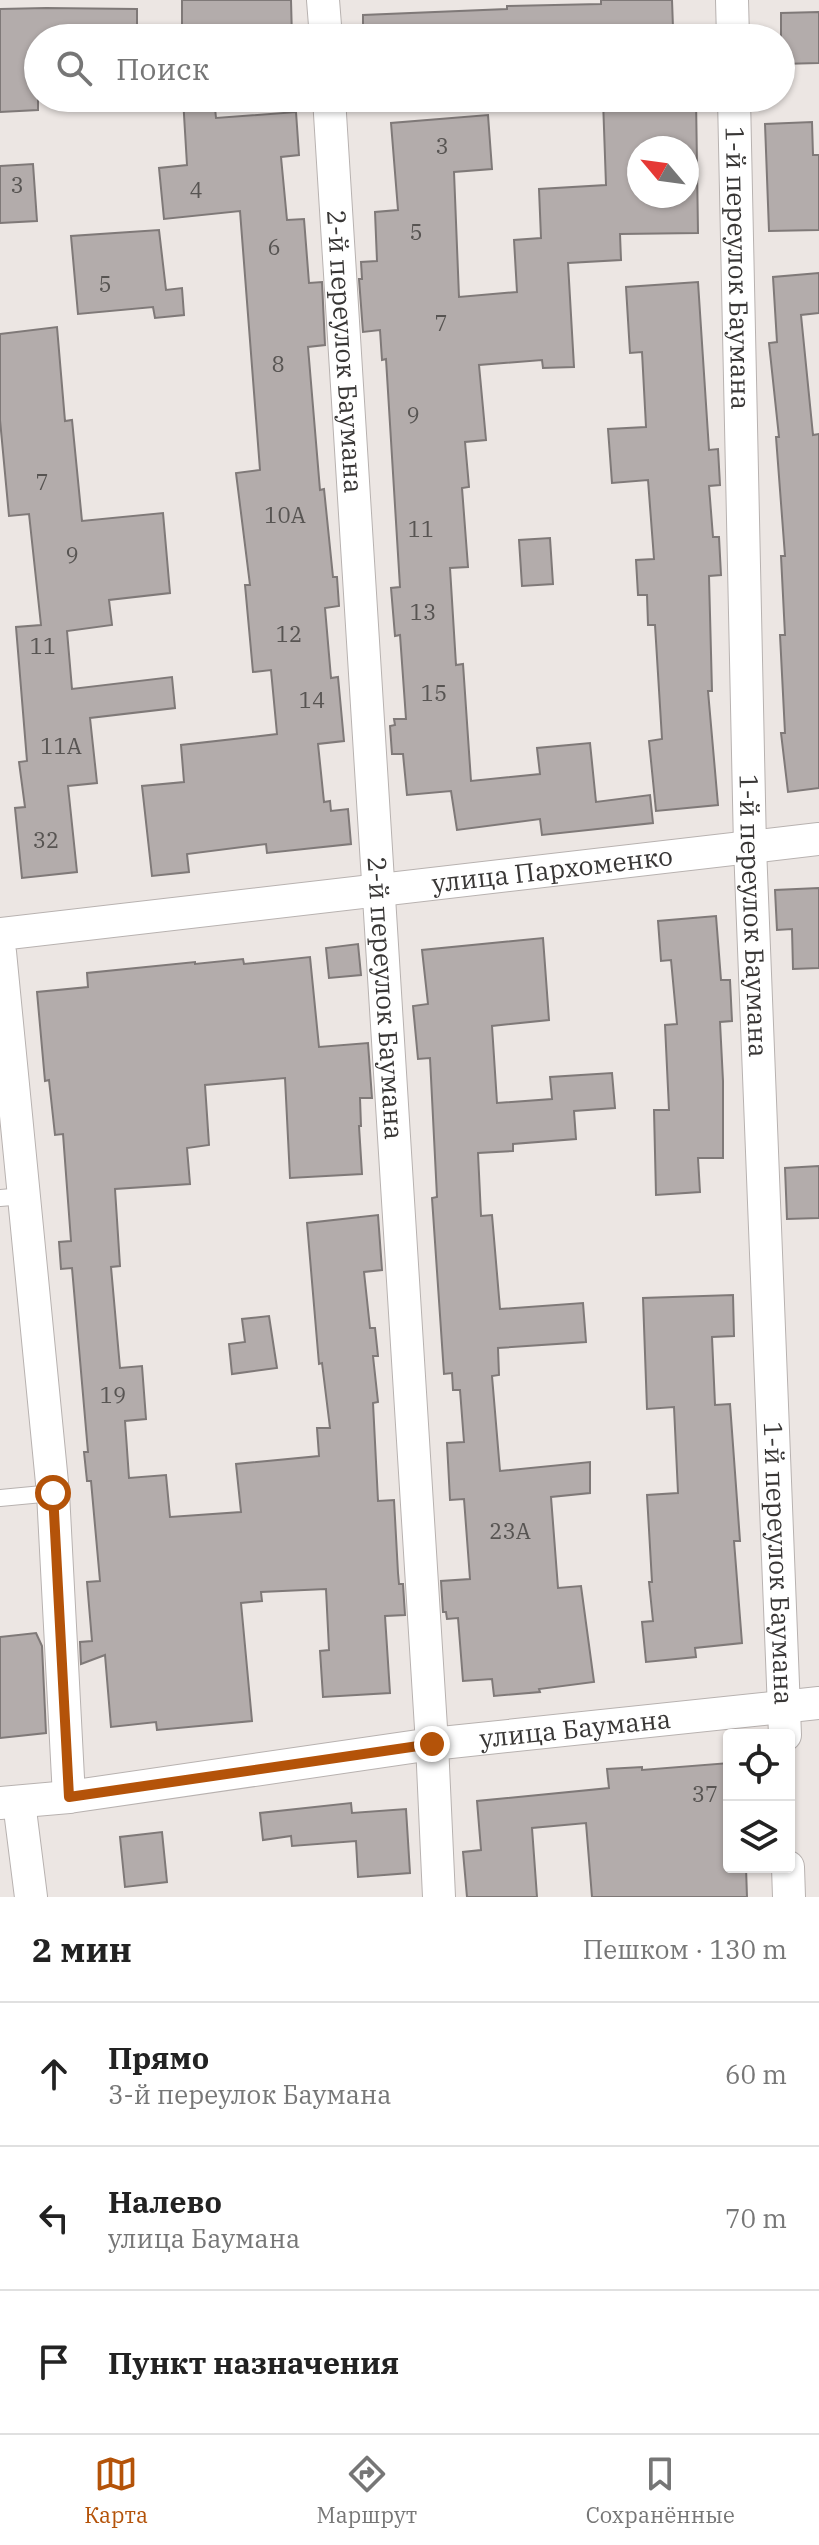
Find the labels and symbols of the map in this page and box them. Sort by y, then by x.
street label: 1-й переулок Баумана [719,126,759,410]
house number: 3 [435,131,449,160]
north arrow [627,136,699,208]
house number: 3 [10,170,24,199]
house number: 4 [189,175,203,204]
street label: 2-й переулок Баумана [320,209,372,494]
house number: 5 [409,217,423,246]
house number: 6 [267,232,281,261]
house number: 5 [98,269,112,298]
house number: 7 [434,308,448,337]
house number: 8 [271,349,285,378]
house number: 9 [406,400,420,429]
house number: 7 [35,467,49,496]
house number: 10А [264,500,306,529]
house number: 11 [408,514,434,543]
house number: 9 [65,540,79,569]
house number: 13 [410,597,436,626]
house number: 12 [276,619,302,648]
house number: 11 [30,631,56,660]
house number: 15 [421,678,447,707]
house number: 14 [299,685,325,714]
house number: 11А [40,731,82,760]
street label: 1-й переулок Баумана [732,774,776,1058]
house number: 32 [33,825,59,854]
street label: улица Пархоменко [430,838,674,900]
street label: 2-й переулок Баумана [361,856,412,1141]
house number: 19 [100,1380,126,1409]
street label: 1-й переулок Баумана [757,1421,802,1706]
route start [35,1475,71,1511]
house number: 23А [489,1516,531,1545]
street label: улица Баумана [478,1701,672,1755]
route end [414,1726,450,1762]
house number: 37 [692,1779,718,1808]

